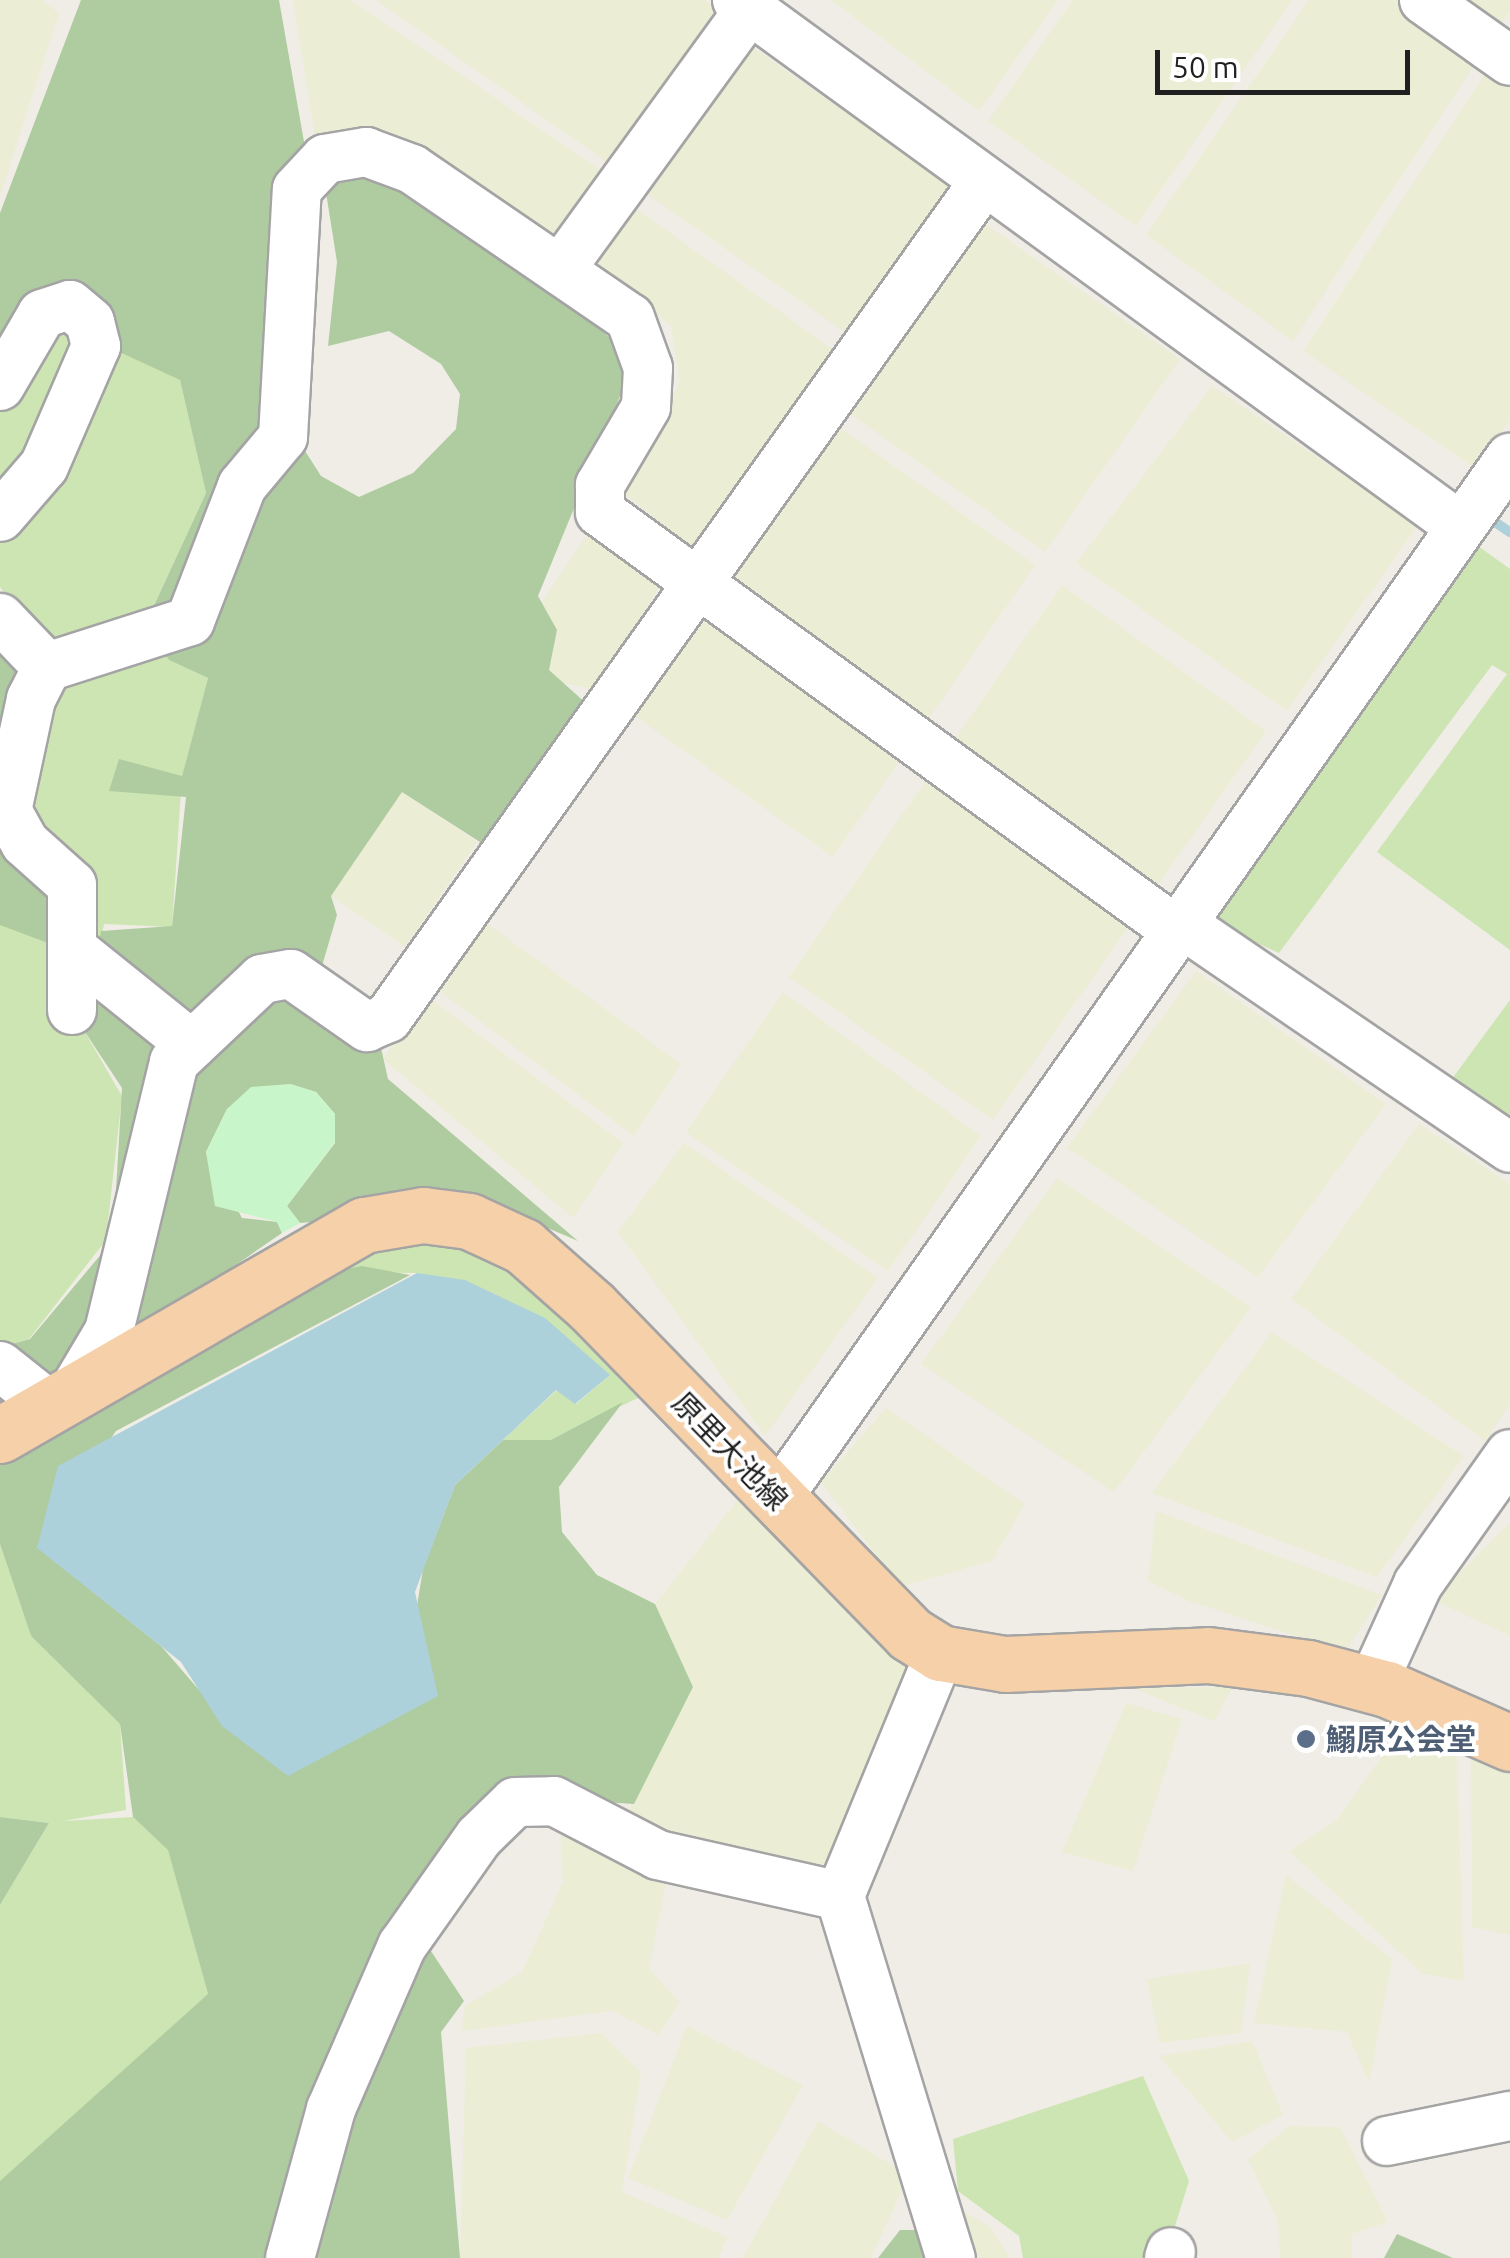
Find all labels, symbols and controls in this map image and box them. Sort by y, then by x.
scale bar [1160,30,1415,92]
text: 50 m [1172,50,1239,84]
street label: 原里大池線 [665,1385,795,1517]
place label: 鰯原公会堂 [1326,1721,1476,1757]
marker: 鰯原公会堂 [1295,1728,1317,1750]

